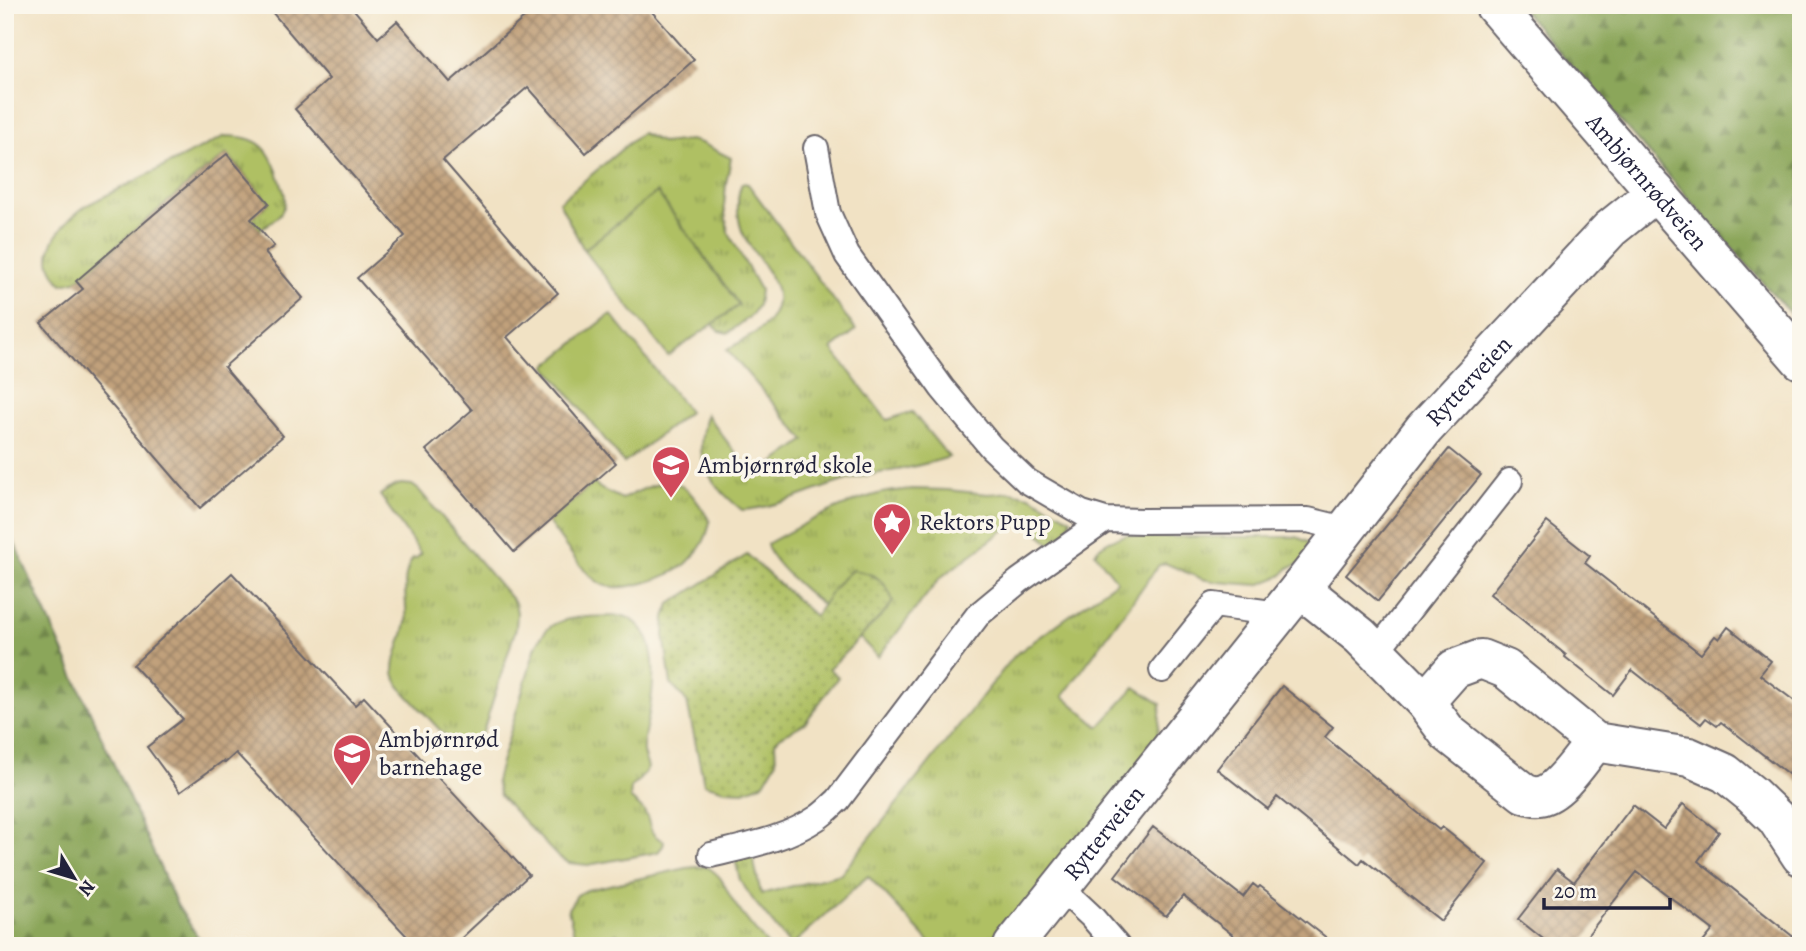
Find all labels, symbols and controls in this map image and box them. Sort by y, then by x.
street label: Ambjørnrødveien [1578,106,1715,257]
street label: Rytterveien [1418,329,1519,433]
school or university icon: Ambjørnrød skole [650,444,692,499]
place label: Ambjørnrød skole [697,449,872,481]
place icon: Rektors Pupp [871,501,913,556]
place label: Rektors Pupp [919,506,1051,538]
place label: Ambjørnrød barnehage [378,723,499,783]
school or university icon: Ambjørnrød barnehage [331,732,373,787]
street label: Rytterveien [1056,779,1151,887]
north arrow [38,842,108,912]
scale bar [1544,867,1670,911]
text: N [72,874,101,901]
text: 20 m [1554,877,1597,905]

